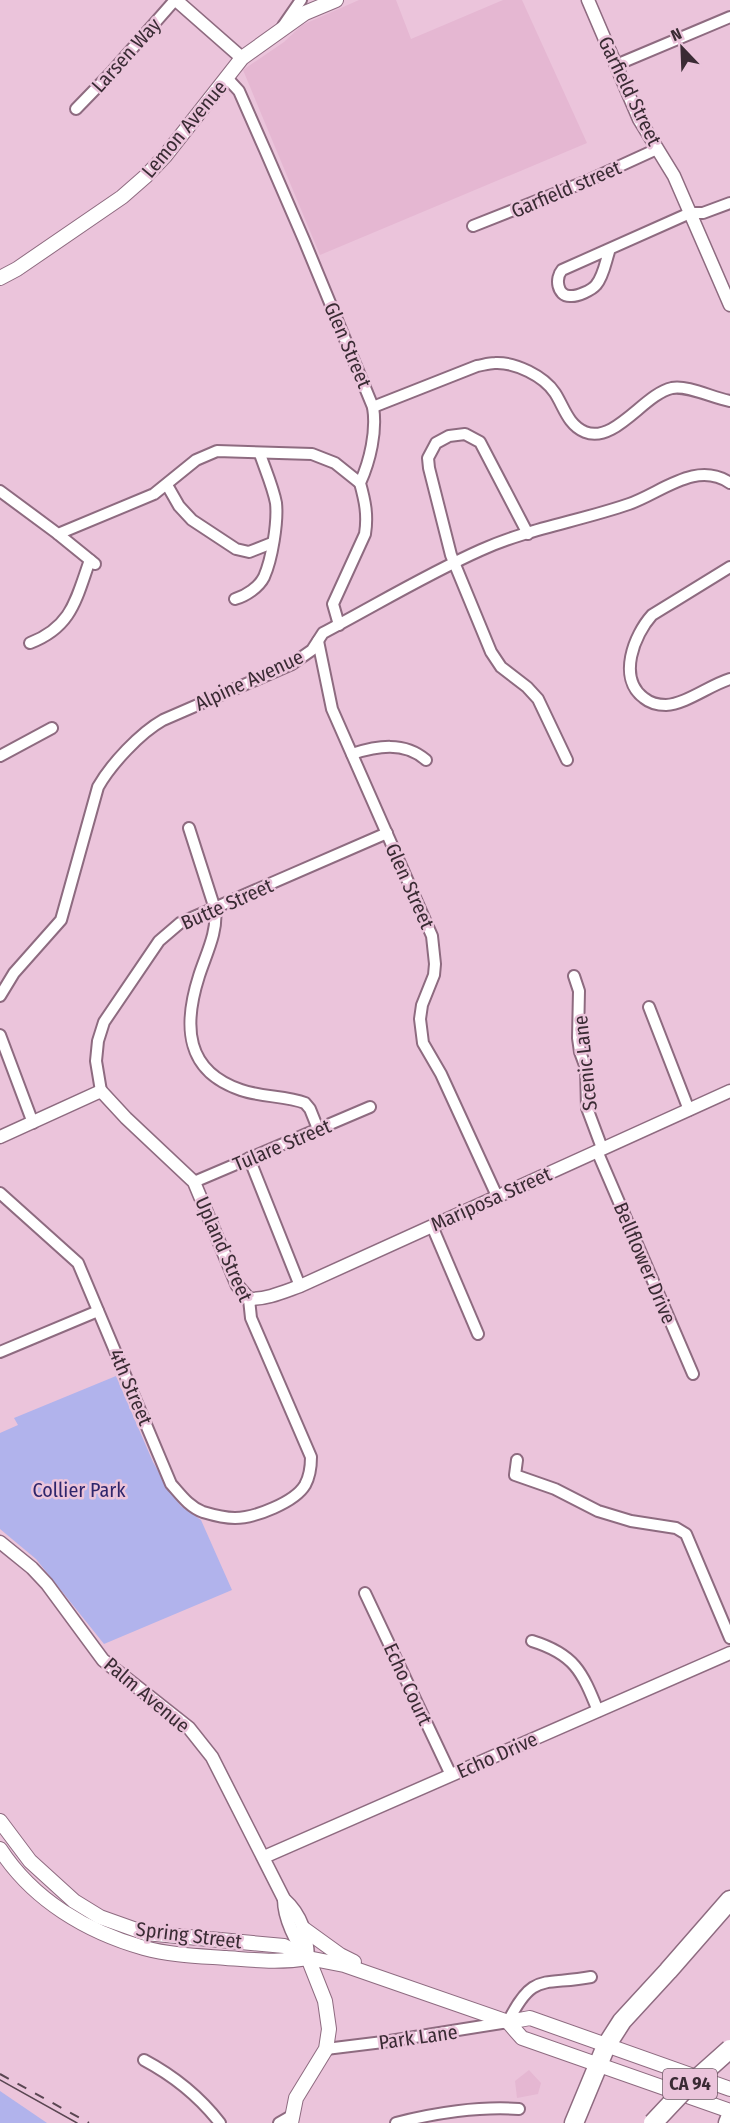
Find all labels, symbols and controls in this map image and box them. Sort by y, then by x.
street label: Larsen Way [86,13,166,97]
north arrow [652,18,712,78]
text: N [668,24,684,45]
street label: Garfield Street [593,33,667,150]
street label: Lemon Avenue [136,75,232,183]
street label: Garfield street [507,155,625,223]
street label: Glen Street [319,298,377,392]
street label: Alpine Avenue [191,644,307,716]
street label: Glen Street [381,840,440,933]
street label: Butte Street [177,873,277,935]
street label: Scenic Lane [568,1014,602,1112]
street label: Tulare Street [229,1113,335,1176]
street label: Mariposa Street [427,1162,555,1236]
street label: Upland Street [190,1193,258,1306]
street label: Bellflower Drive [609,1199,681,1327]
street label: 4th Street [104,1345,158,1429]
park label: Collier Park [33,1478,126,1502]
street label: Echo Court [379,1639,438,1729]
street label: Palm Avenue [99,1652,195,1738]
street label: Echo Drive [453,1727,541,1783]
street label: Spring Street [135,1917,244,1953]
street label: Park Lane [377,2020,459,2054]
road number: CA 94 [663,2069,717,2099]

